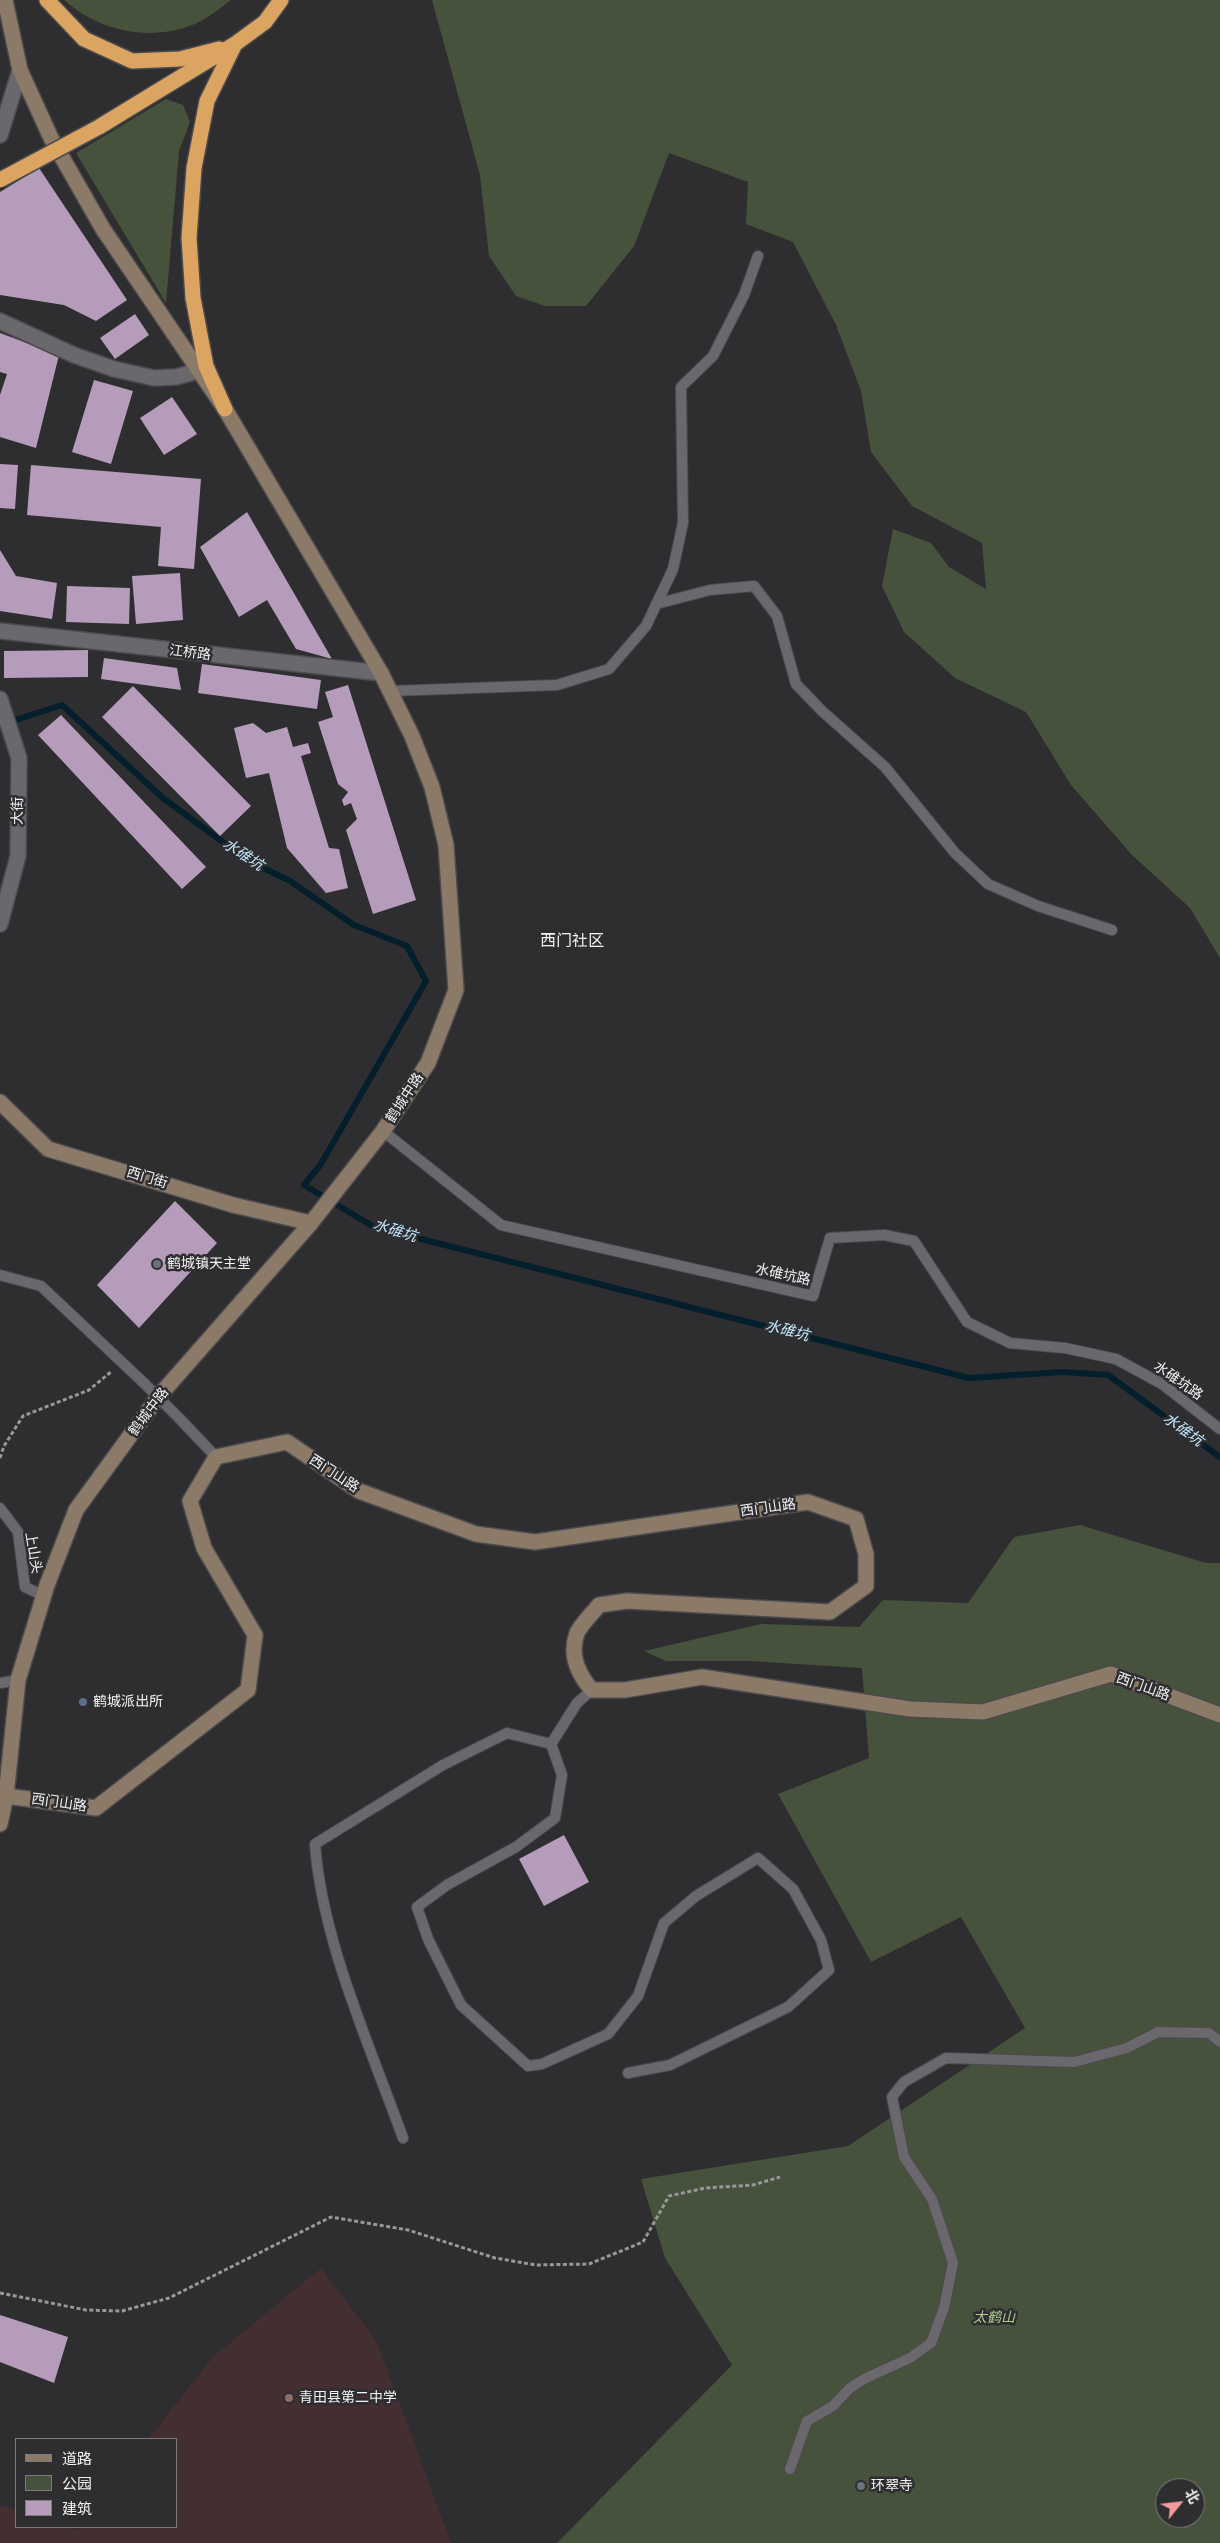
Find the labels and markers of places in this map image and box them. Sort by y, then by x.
place label: 鹤城镇天主堂 [167,1256,251,1272]
marker: 鹤城镇天主堂 [151,1258,163,1270]
place label: 鹤城派出所 [93,1694,163,1710]
marker: 鹤城派出所 [77,1696,89,1708]
place label: 青田县第二中学 [299,2390,397,2406]
marker: 青田县第二中学 [283,2392,295,2404]
place label: 环翠寺 [871,2478,913,2494]
marker: 环翠寺 [855,2480,867,2492]

